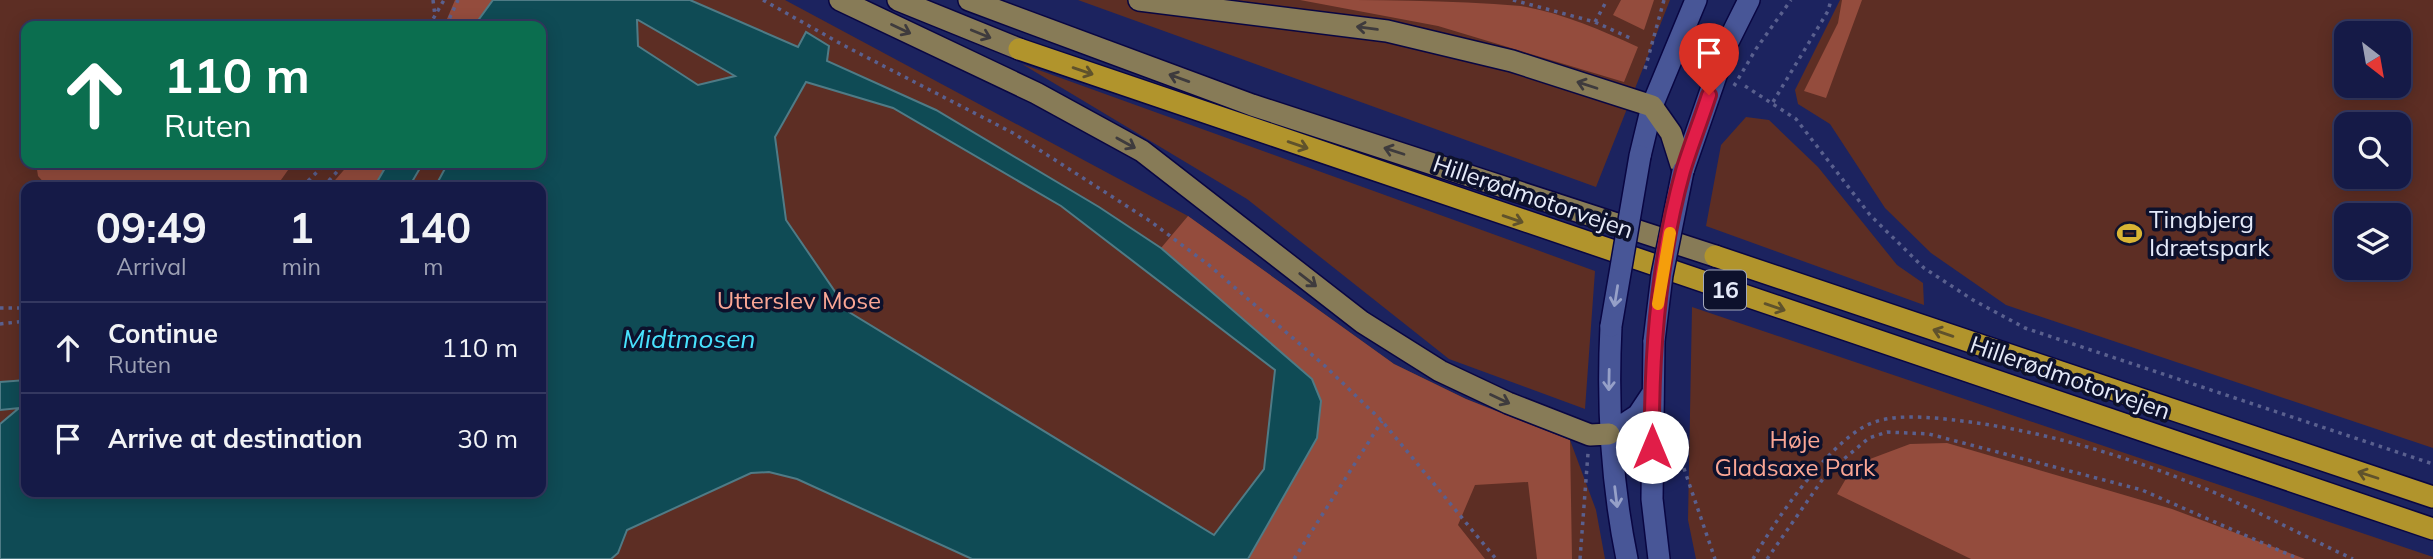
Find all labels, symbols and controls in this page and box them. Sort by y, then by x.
one-way arrow [1356,21,1379,34]
north arrow [2334,21,2412,98]
map controls [2334,21,2411,280]
one-way arrow [890,23,912,36]
pin [1679,23,1739,95]
one-way arrow [970,28,991,41]
icon: arrive [1690,34,1728,72]
text: 110 m [164,44,310,105]
icon: ahead [49,49,140,140]
one-way arrow [1072,65,1094,78]
one-way arrow [1168,70,1190,83]
one-way arrow [1577,78,1599,90]
text: Ruten [164,105,252,145]
button: search [2334,112,2411,189]
one-way arrow [1116,136,1136,150]
one-way arrow [1287,140,1309,152]
one-way arrow [1383,144,1405,157]
street label: Hillerødmotorvejen [1429,148,1637,244]
text: 09:49 [96,201,207,254]
text: 1 [289,201,314,254]
text: 140 [396,201,471,254]
button: layers [2334,203,2411,280]
place label: Tingbjerg Idrætspark [2149,204,2270,262]
one-way arrow [1502,214,1524,226]
sports icon: Tingbjerg Idrætspark [2115,220,2143,248]
text: Arrival [116,252,187,281]
text: min [282,252,321,281]
text: m [423,252,444,281]
road number: 16 [1704,270,1746,310]
one-way arrow [1298,272,1316,287]
one-way arrow [1609,284,1622,307]
park label: Utterslev Mose [717,285,881,315]
one-way arrow [1764,302,1786,314]
text: Continue [108,317,218,350]
water label: Midtmosen [622,322,756,355]
one-way arrow [1933,326,1955,338]
icon: ahead [49,329,87,367]
street label: Hillerødmotorvejen [1966,329,2174,425]
text: 110 m [442,331,518,364]
text: Ruten [108,350,171,379]
one-way arrow [1602,368,1615,391]
one-way arrow [1489,393,1510,406]
position arrow [1615,410,1689,484]
icon: arrive [49,420,87,458]
text: Arrive at destination [108,422,363,455]
text: 30 m [457,422,518,455]
park label: Høje Gladsaxe Park [1715,424,1876,482]
one-way arrow [2358,468,2380,480]
one-way arrow [1610,485,1623,507]

